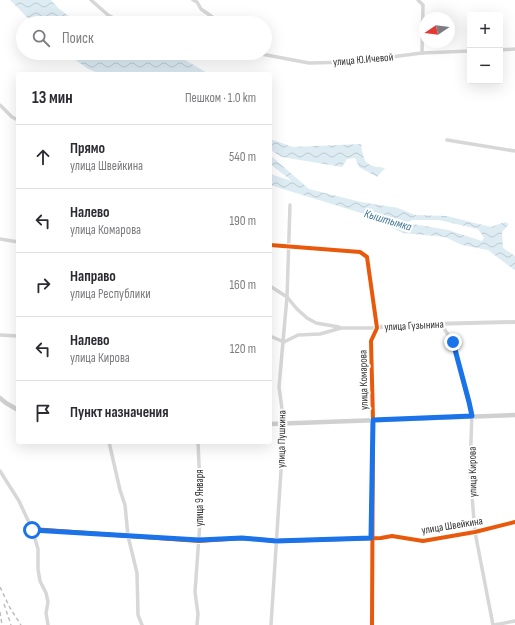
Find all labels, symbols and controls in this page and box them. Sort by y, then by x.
north arrow [419,12,455,48]
map controls [467,12,503,84]
button: + [467,12,503,48]
search box [16,16,272,60]
icon: search [30,27,52,49]
text: Поиск [62,29,94,48]
button: − [467,48,503,84]
street label: улица Ю.Ичевой [332,50,394,69]
text: 13 мин [32,88,73,108]
text: Пешком · 1.0 km [185,90,256,106]
text: Прямо [70,139,105,158]
icon: ahead [32,146,54,168]
text: 540 m [229,149,256,165]
text: улица Швейкина [70,158,143,174]
text: Налево [70,203,110,222]
water label: Кыштымка [362,206,413,235]
icon: left [32,210,54,232]
text: 190 m [229,213,256,229]
text: улица Комарова [70,222,141,238]
text: Направо [70,267,116,286]
icon: right [32,274,54,296]
text: 160 m [230,277,256,293]
text: улица Республики [70,286,151,302]
street label: улица Гузынина [384,317,444,334]
text: Налево [70,331,110,350]
route end [444,333,462,351]
icon: left [32,338,54,360]
text: 120 m [230,341,256,357]
text: улица Кирова [70,350,130,366]
street label: улица Комарова [356,350,371,410]
icon: arrive [32,402,54,424]
text: Пункт назначения [70,403,168,422]
street label: улица Пушкина [274,410,289,468]
street label: улица Кирова [466,447,479,497]
street label: улица 9 Января [193,469,206,527]
street label: улица Швейкина [421,514,484,537]
route start [23,521,41,539]

